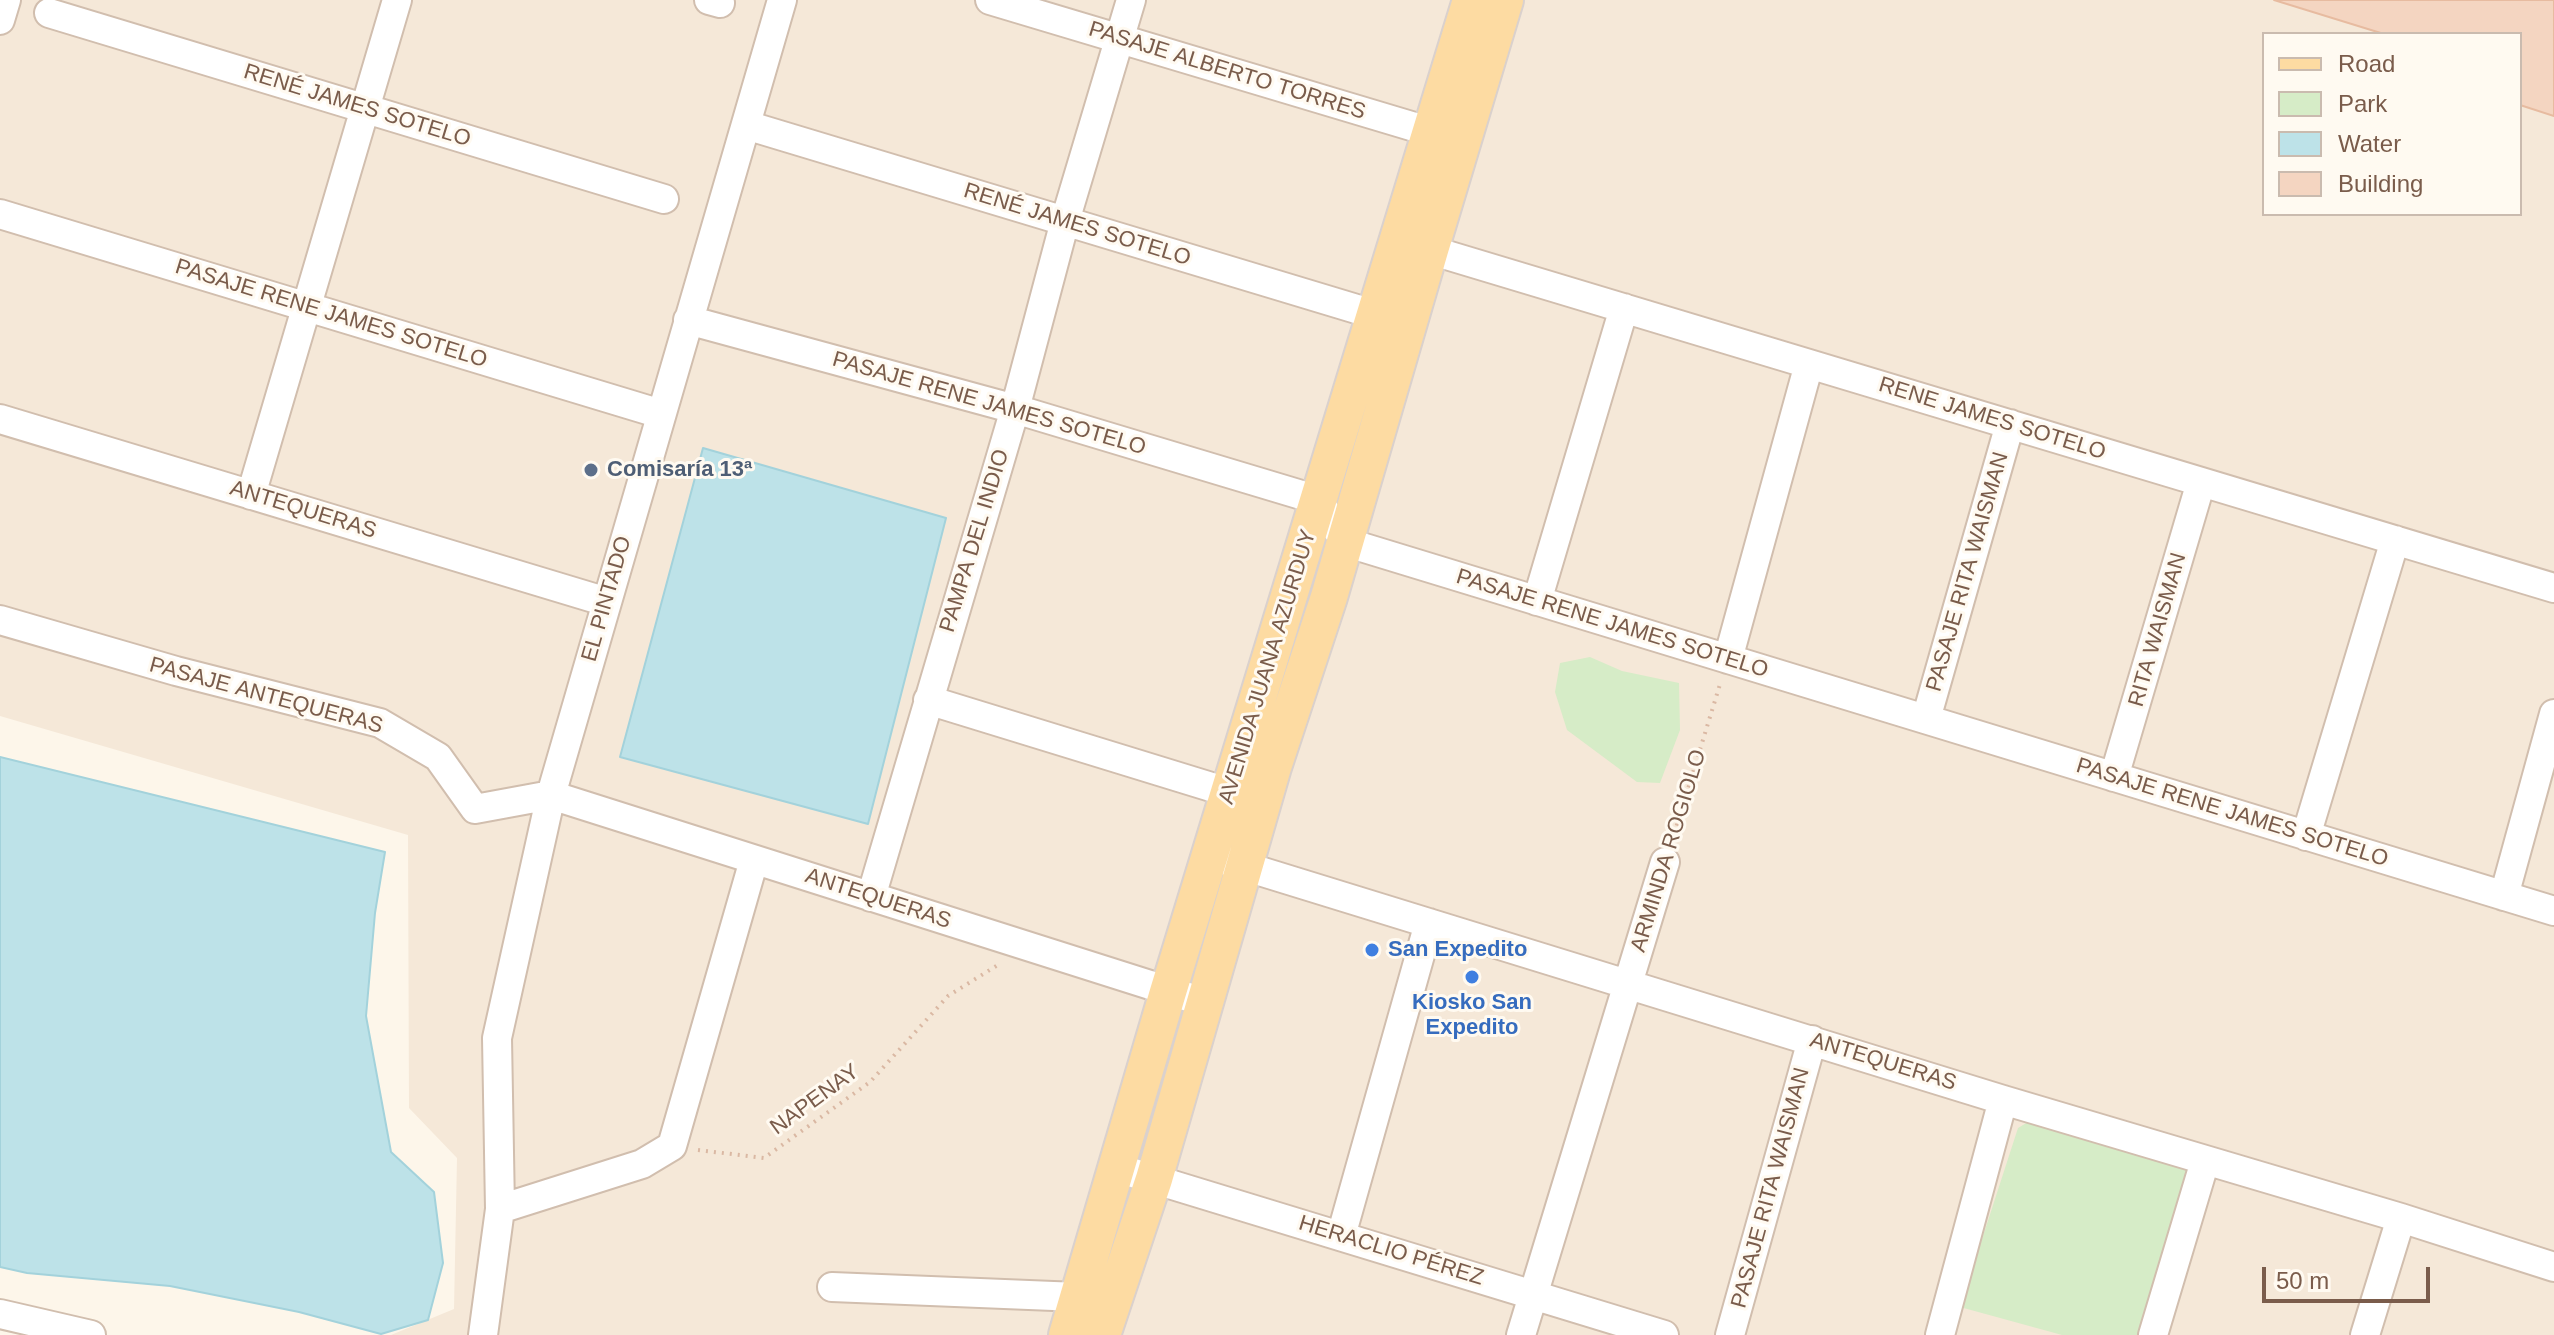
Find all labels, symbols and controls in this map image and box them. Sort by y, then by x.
street label: PASAJE ALBERTO TORRES [1085,16,1369,126]
legend [2262,32,2522,216]
text: Road [2338,50,2395,77]
street label: RENÉ JAMES SOTELO [240,59,474,153]
text: Park [2338,90,2387,117]
text: Water [2338,130,2401,157]
text: Building [2338,170,2423,197]
street label: RENÉ JAMES SOTELO [960,178,1194,272]
street label: PASAJE RENE JAMES SOTELO [172,254,490,374]
street label: PASAJE RENE JAMES SOTELO [829,347,1149,461]
street label: RENE JAMES SOTELO [1875,372,2109,466]
street label: PAMPA DEL INDIO [935,446,1015,636]
street label: PASAJE RITA WAISMAN [1921,449,2015,695]
place label: Comisaría 13ª [607,457,752,483]
marker: Comisaría 13ª [582,461,600,479]
street label: ANTEQUERAS [227,475,379,545]
street label: AVENIDA JUANA AZURDUY [1214,527,1322,807]
street label: EL PINTADO [577,533,637,665]
street label: RITA WAISMAN [2123,550,2193,710]
street label: PASAJE RENE JAMES SOTELO [1453,564,1771,684]
street label: PASAJE ANTEQUERAS [146,652,386,740]
street label: ARMINDA ROGIOLO [1626,747,1712,955]
street label: PASAJE RENE JAMES SOTELO [2073,753,2391,873]
street label: ANTEQUERAS [802,863,954,935]
place label: San Expedito [1388,937,1527,963]
marker: San Expedito [1363,941,1381,959]
marker: Kiosko San Expedito [1463,968,1481,986]
place label: Kiosko San Expedito [1412,990,1532,1042]
street label: ANTEQUERAS [1807,1027,1959,1097]
street label: NAPENAY [765,1059,865,1141]
street label: PASAJE RITA WAISMAN [1726,1065,1816,1311]
street label: HERACLIO PÉREZ [1295,1210,1487,1292]
scale bar [2266,1251,2434,1301]
text: 50 m [2276,1267,2329,1294]

